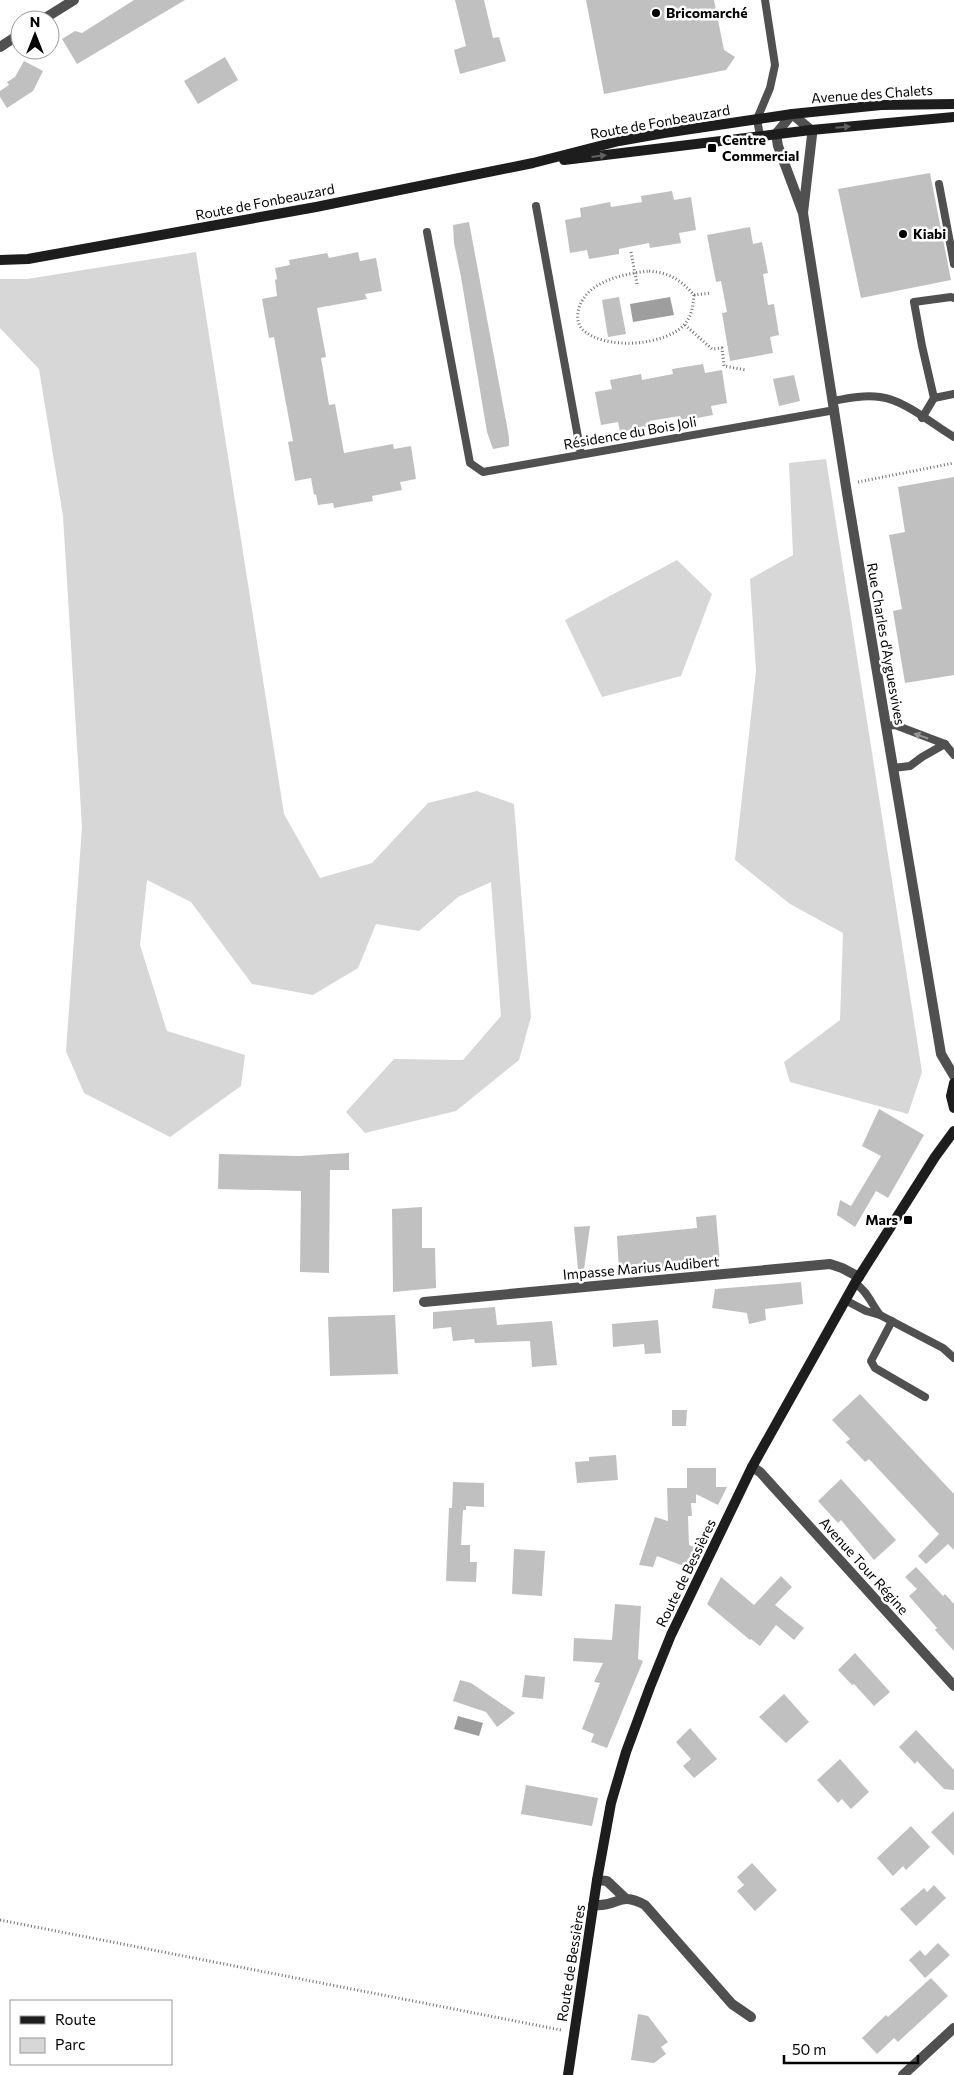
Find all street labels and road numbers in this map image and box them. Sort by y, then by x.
street label: Avenue des Chalets [811,81,933,106]
street label: Route de Fonbeauzard [589,101,731,142]
street label: Route de Fonbeauzard [194,180,336,223]
street label: Résidence du Bois Joli [562,412,698,453]
street label: Rue Charles d'Ayguesvives [864,561,909,726]
street label: Impasse Marius Audibert [562,1252,720,1283]
street label: Avenue Tour Régine [816,1514,912,1618]
street label: Route de Bessières [652,1516,719,1630]
street label: Route de Bessières [553,1903,588,2023]

